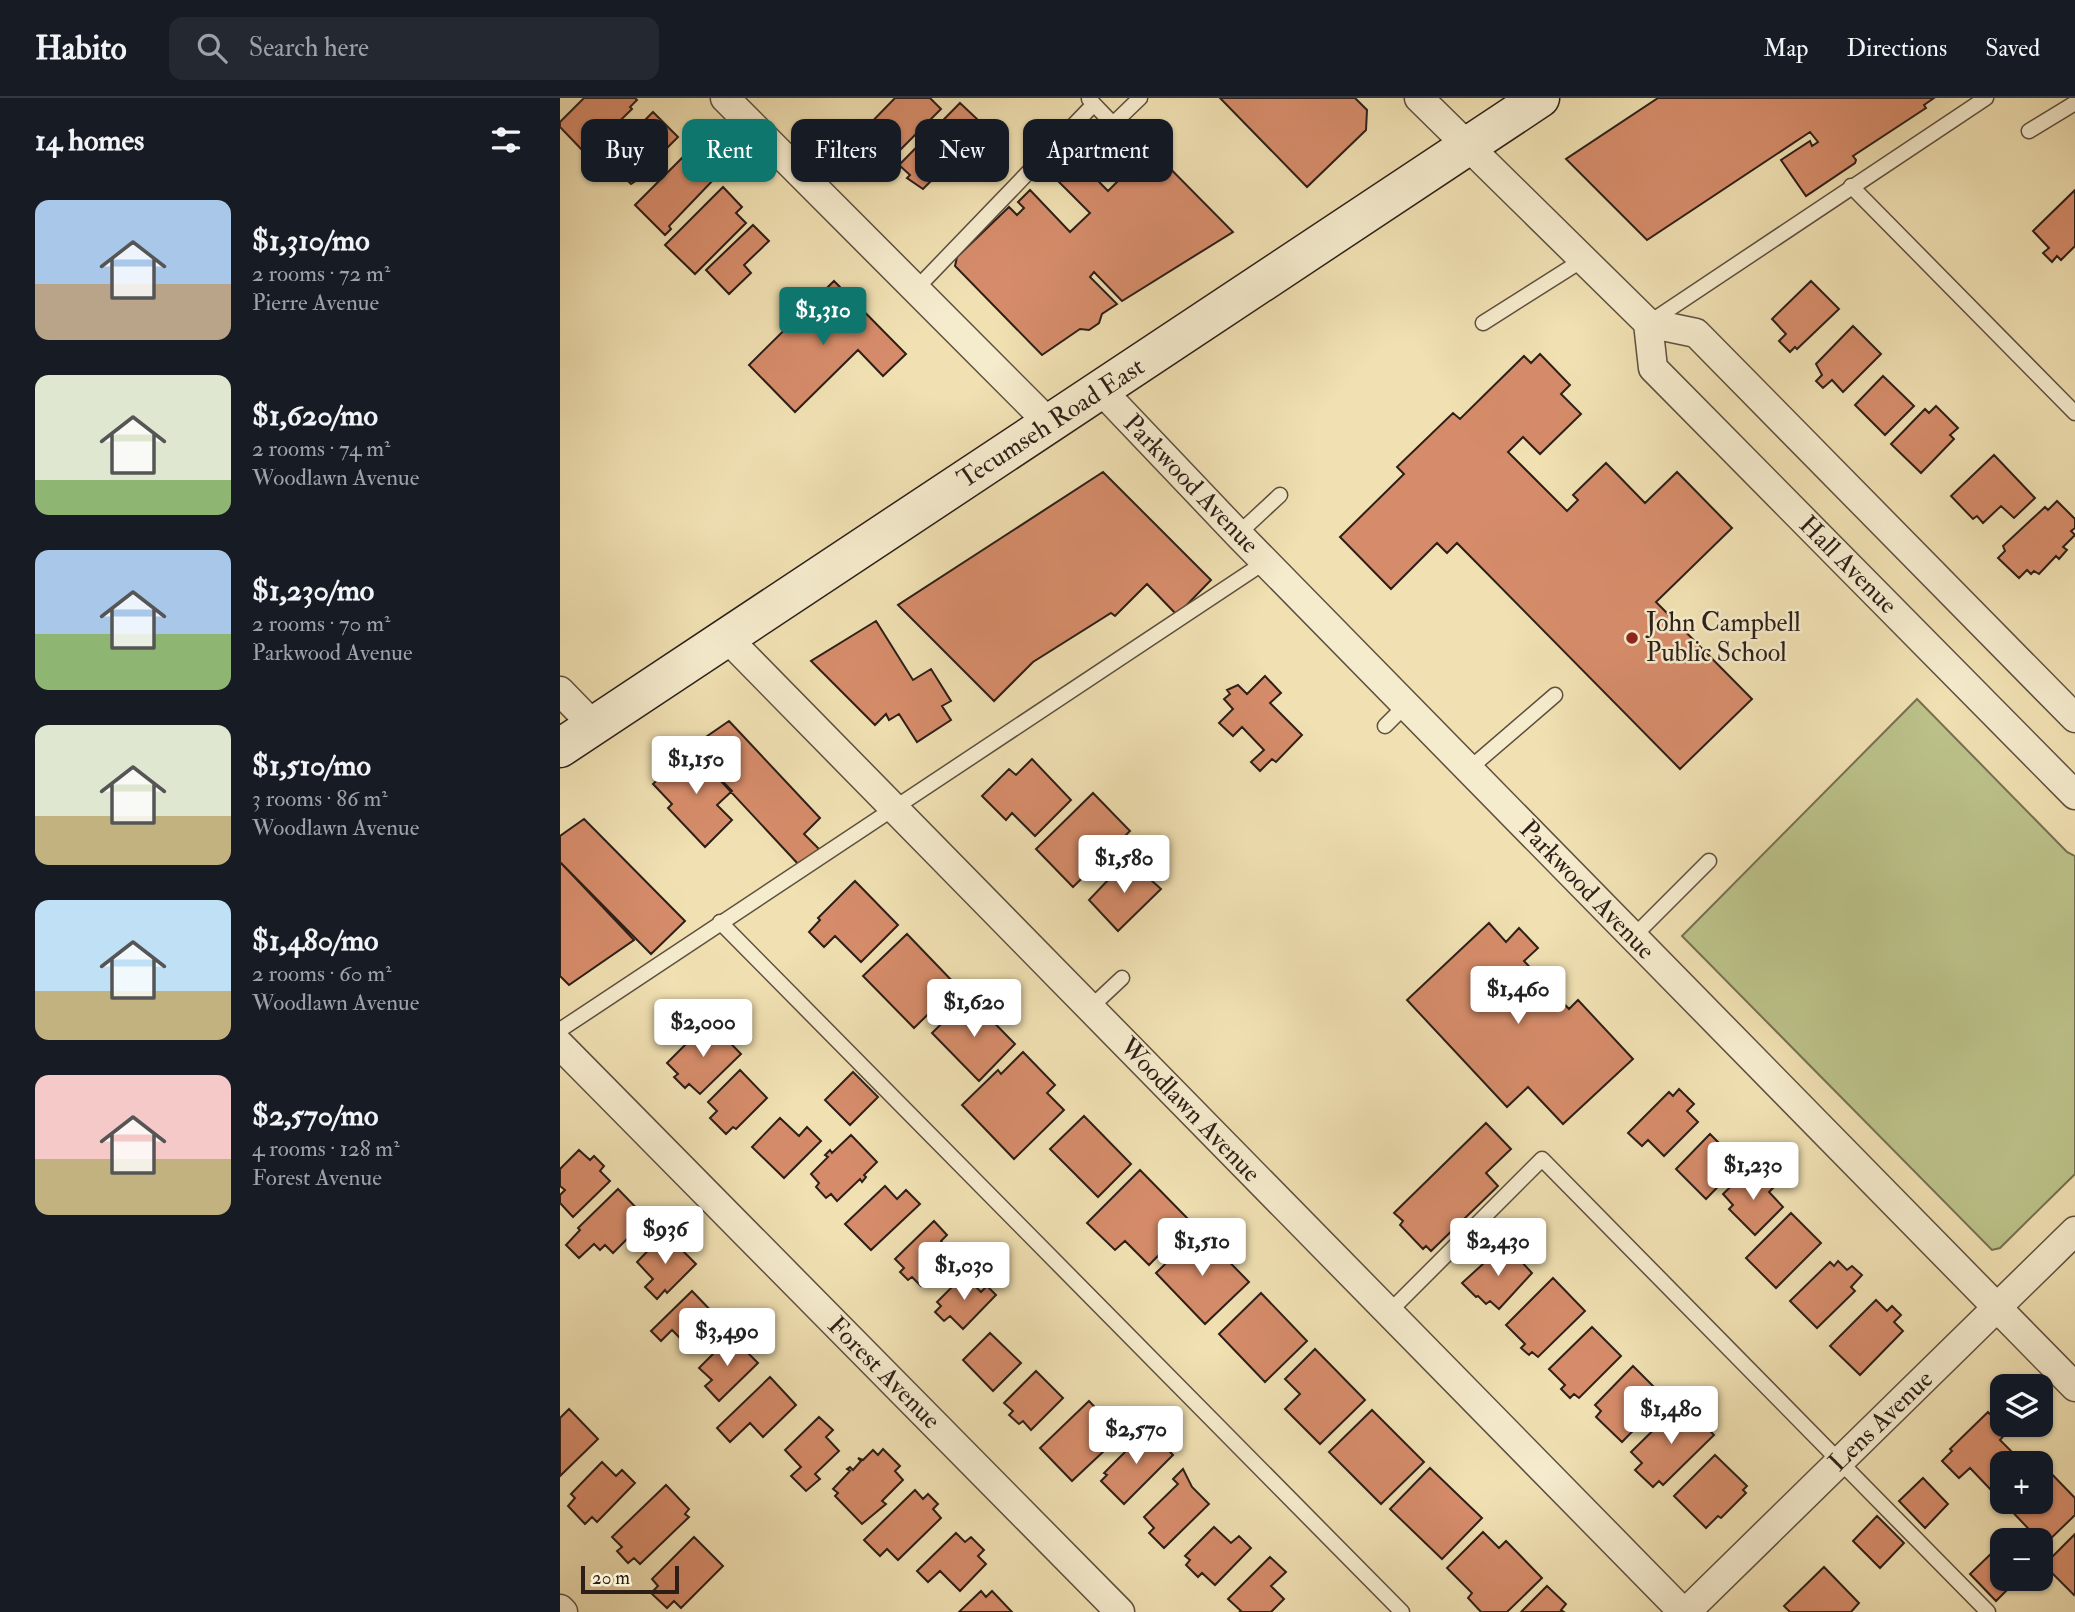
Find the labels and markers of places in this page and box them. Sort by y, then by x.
pin: $1,310 [766,288,880,347]
place label: John Campbell Public School [1645,607,1801,669]
marker: John Campbell Public School [1624,630,1640,646]
pin: $1,150 [639,736,753,796]
pin: $1,580 [1067,836,1181,895]
pin: $1,460 [1461,967,1575,1026]
pin: $1,620 [917,979,1031,1039]
pin: $2,000 [646,1000,760,1059]
pin: $1,230 [1696,1142,1810,1202]
pin: $936 [624,1206,706,1266]
pin: $1,510 [1145,1218,1259,1278]
pin: $2,430 [1441,1218,1555,1278]
pin: $1,030 [907,1242,1021,1302]
pin: $3,490 [670,1308,784,1368]
pin: $1,480 [1614,1386,1728,1446]
pin: $2,570 [1079,1406,1193,1466]

